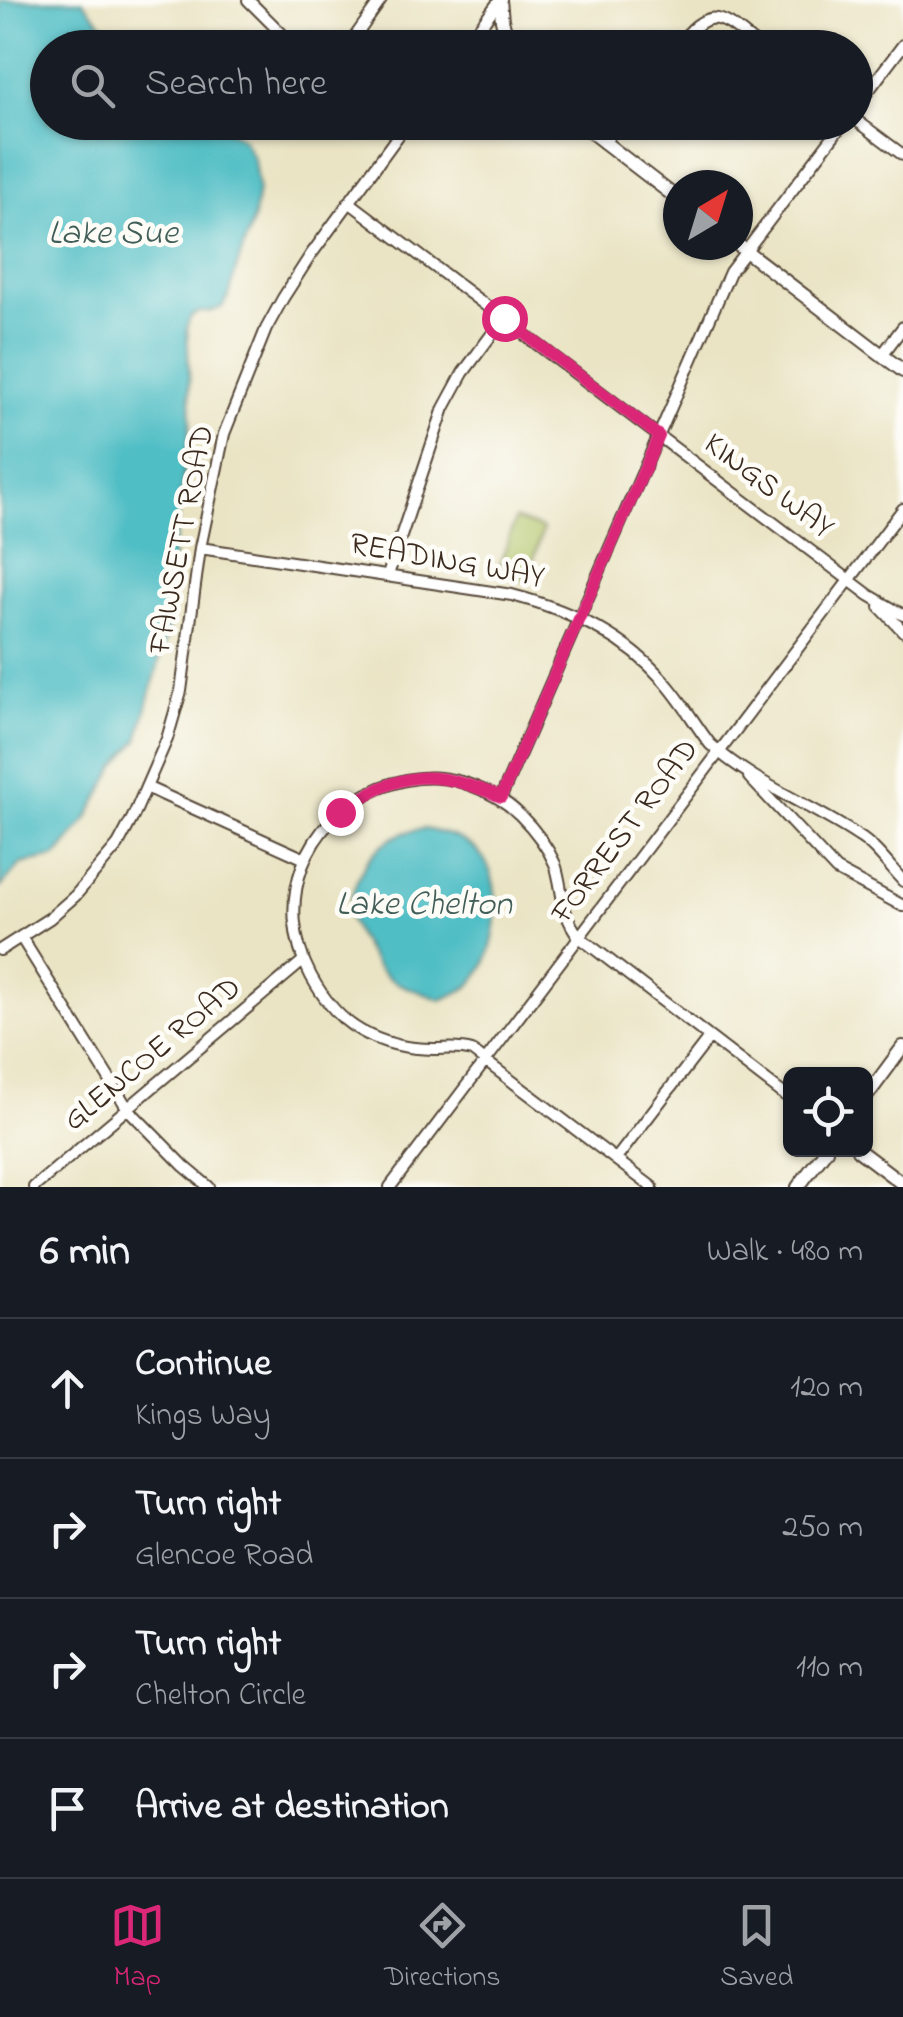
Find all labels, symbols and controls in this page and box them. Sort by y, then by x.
search box [30,30,873,140]
text: Search here [145,57,327,113]
icon: search [65,58,120,113]
north arrow [663,170,753,260]
water label: Lake Sue [48,209,179,260]
route start [482,296,528,342]
street label: FAWSETT ROAD [138,422,228,659]
street label: KINGS WAY [693,422,843,552]
street label: READING WAY [346,522,548,602]
street label: FORREST ROAD [540,730,711,935]
route end [318,790,364,836]
water label: Lake Chelton [336,880,514,931]
street label: GLENCOE ROAD [54,966,252,1144]
map controls [783,1067,873,1157]
button: locate [783,1067,873,1157]
text: 6 min [40,1222,130,1283]
text: Walk · 480 m [707,1229,863,1276]
text: Continue [135,1337,271,1393]
icon: ahead [40,1361,95,1416]
text: 120 m [790,1365,863,1412]
text: Kings Way [135,1393,271,1440]
text: Turn right [135,1477,281,1533]
icon: right [40,1501,95,1556]
text: 250 m [782,1505,863,1552]
text: Glencoe Road [135,1533,313,1580]
text: Turn right [135,1617,281,1673]
icon: right [40,1641,95,1696]
text: 110 m [796,1645,863,1692]
text: Chelton Circle [135,1673,306,1720]
text: Arrive at destination [135,1780,449,1836]
icon: arrive [40,1781,95,1836]
tab: Map [110,1898,165,1999]
tab: Directions [384,1898,501,1999]
tab: Saved [720,1898,793,1999]

